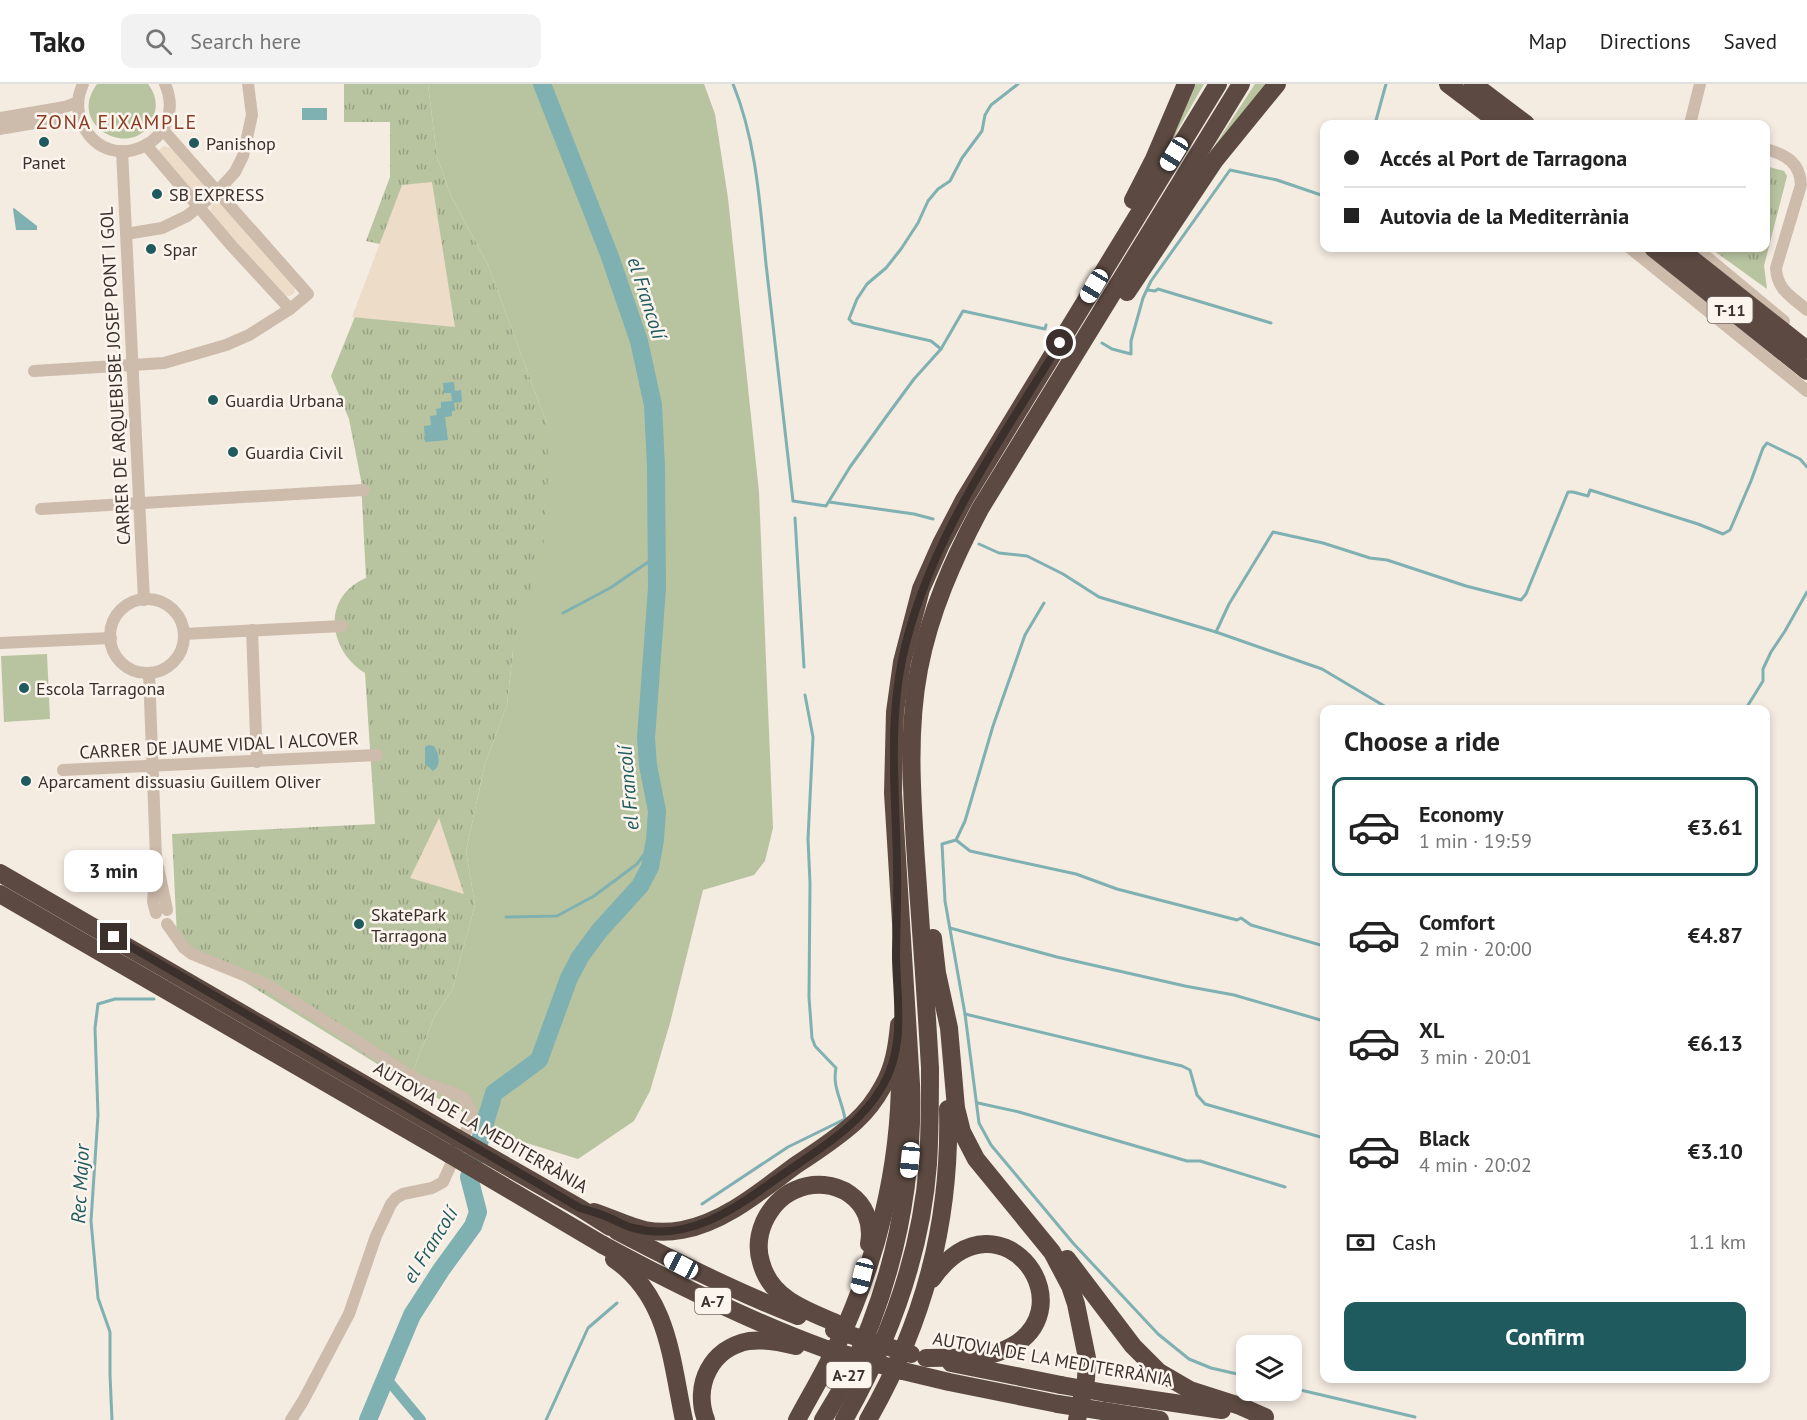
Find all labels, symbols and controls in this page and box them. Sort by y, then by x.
search box [121,14,541,68]
text: Tako [30,23,85,60]
icon: search [142,25,175,58]
text: Search here [190,27,301,55]
text: Map [1528,28,1567,55]
text: Directions [1600,28,1691,55]
text: Saved [1724,28,1777,55]
district label: ZONA EIXAMPLE [36,109,198,135]
place label: Panishop [206,132,276,155]
car [1157,134,1191,174]
marker: Panet [37,135,51,149]
marker: Panishop [187,136,201,150]
text: Accés al Port de Tarragona [1380,144,1627,172]
place label: Panet [22,151,66,174]
place label: SB EXPRESS [169,183,264,206]
marker: SB EXPRESS [150,187,164,201]
text: Autovia de la Mediterrània [1380,202,1629,230]
street label: CARRER DE ARQUEBISBE JOSEP PONT I GOL [95,206,135,546]
place label: Spar [163,238,197,261]
marker: Spar [144,242,158,256]
water label: el Francolí [622,254,673,344]
car [1077,266,1111,306]
road number: T-11 [1708,297,1752,323]
route start [1046,329,1073,356]
place label: Guardia Urbana [225,389,344,412]
marker: Guardia Urbana [206,393,220,407]
place label: Guardia Civil [245,441,344,464]
marker: Guardia Civil [226,445,240,459]
place label: Escola Tarragona [36,677,165,700]
marker: Escola Tarragona [17,681,31,695]
text: Choose a ride [1344,724,1500,758]
street label: CARRER DE JAUME VIDAL I ALCOVER [79,726,360,764]
water label: el Francolí [611,743,645,831]
place label: Aparcament dissuasiu Guillem Oliver [38,770,321,793]
marker: Aparcament dissuasiu Guillem Oliver [19,774,33,788]
icon: car [1347,800,1401,854]
text: Economy [1419,800,1503,828]
text: €3.61 [1688,813,1743,841]
text: 1 min · 19:59 [1419,828,1532,854]
callout: 3 min [64,850,164,892]
text: 3 min [89,858,138,884]
place label: SkatePark Tarragona [371,903,447,947]
icon: car [1347,908,1401,962]
text: Comfort [1419,908,1495,936]
marker: SkatePark Tarragona [352,917,366,931]
text: €4.87 [1688,921,1743,949]
route end [100,923,127,950]
text: 2 min · 20:00 [1419,936,1532,962]
icon: car [1347,1016,1401,1070]
text: XL [1419,1016,1444,1044]
text: €6.13 [1688,1029,1743,1057]
text: 3 min · 20:01 [1419,1044,1532,1070]
street label: AUTOVIA DE LA MEDITERRÀNIA [370,1056,593,1198]
icon: car [1347,1124,1401,1178]
text: Black [1419,1124,1470,1152]
text: €3.10 [1688,1137,1743,1165]
car [899,1141,921,1179]
water label: Rec Major [65,1142,95,1224]
text: 4 min · 20:02 [1419,1152,1532,1178]
water label: el Francolí [396,1201,464,1288]
icon: cash [1344,1226,1377,1259]
text: Cash [1392,1228,1436,1256]
text: 1.1 km [1689,1229,1746,1255]
car [661,1249,701,1281]
car [849,1256,875,1296]
road number: A-7 [695,1288,731,1314]
button: Confirm [1344,1302,1746,1371]
street label: AUTOVIA DE LA MEDITERRÀNIA [931,1327,1175,1392]
map controls [1236,1335,1302,1401]
button: layers [1236,1335,1302,1401]
road number: A-27 [826,1362,872,1388]

